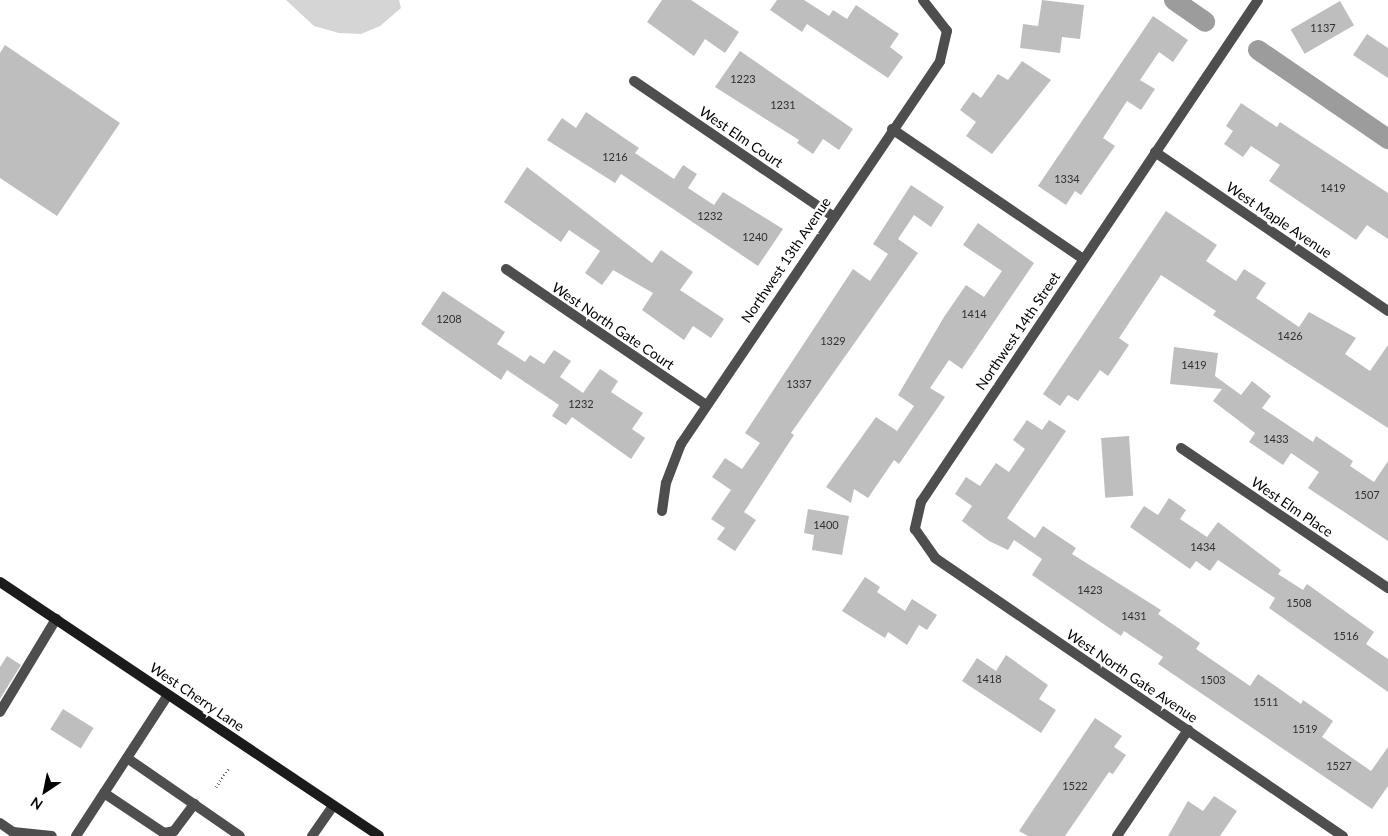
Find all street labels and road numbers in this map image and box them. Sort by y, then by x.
street label: West Elm Court [696,103,786,171]
street label: West Maple Avenue [1223,178,1335,262]
street label: Northwest 13th Avenue [738,194,834,326]
street label: Northwest 14th Street [972,269,1064,393]
street label: West North Gate Court [549,279,677,373]
street label: West Elm Place [1248,474,1336,540]
street label: West North Gate Avenue [1063,626,1201,726]
street label: West Cherry Lane [146,659,248,735]

